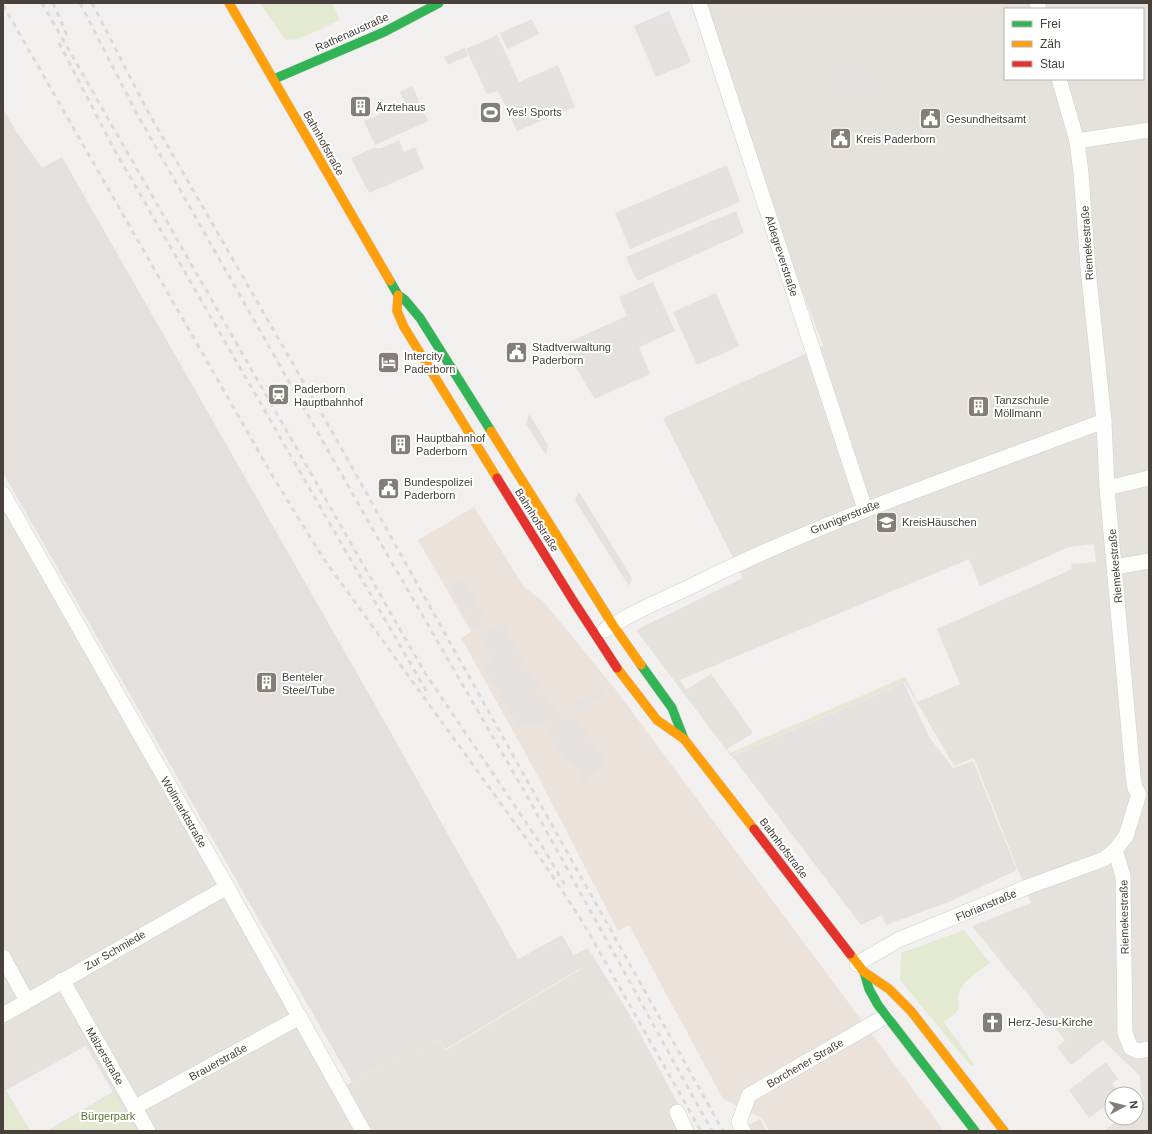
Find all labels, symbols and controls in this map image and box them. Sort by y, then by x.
legend [1004,8,1144,80]
street label: Rathenaustraße [314,10,390,54]
text: Frei [1040,17,1061,31]
text: Zäh [1040,37,1061,51]
text: Stau [1040,57,1065,71]
building icon: Ärztehaus [347,94,373,120]
sports icon: Yes! Sports [477,99,503,125]
place label: Ärztehaus [376,101,426,113]
place label: Yes! Sports [506,106,562,118]
public building icon: Gesundheitsamt [917,106,943,132]
street label: Bahnhofstraße [301,109,347,177]
place label: Gesundheitsamt [946,113,1026,125]
public building icon: Kreis Paderborn [827,126,853,152]
place label: Kreis Paderborn [856,133,936,145]
street label: Riemekestraße [1078,205,1096,281]
street label: Aldegreverstraße [763,214,801,298]
public building icon: Stadtverwaltung Paderborn [504,340,530,366]
place label: Stadtverwaltung Paderborn [532,341,611,366]
hotel icon: Intercity Paderborn [375,349,401,375]
place label: Intercity Paderborn [404,350,455,375]
station icon: Paderborn Hauptbahnhof [266,382,292,408]
place label: Paderborn Hauptbahnhof [294,383,364,408]
building icon: Tanzschule Möllmann [965,393,991,419]
place label: Tanzschule Möllmann [994,394,1049,419]
building icon: Hauptbahnhof Paderborn [387,431,413,457]
place label: Hauptbahnhof Paderborn [416,432,486,457]
public building icon: Bundespolizei Paderborn [376,475,402,501]
place label: Bundespolizei Paderborn [404,476,473,501]
street label: Bahnhofstraße [513,486,561,554]
street label: Grunigerstraße [808,498,882,536]
school or university icon: KreisHäuschen [873,509,899,535]
place label: KreisHäuschen [902,516,977,528]
street label: Riemekestraße [1106,528,1124,604]
building icon: Benteler Steel/Tube [253,670,279,696]
place label: Benteler Steel/Tube [282,671,335,696]
street label: Wollmarktstraße [159,774,209,850]
street label: Bahnhofstraße [757,816,811,880]
street label: Riemekestraße [1117,880,1131,954]
street label: Florianstraße [954,887,1018,923]
street label: Zur Schmiede [82,928,148,972]
church icon: Herz-Jesu-Kirche [979,1009,1005,1035]
place label: Herz-Jesu-Kirche [1008,1016,1093,1028]
street label: Mälzerstraße [84,1025,126,1087]
street label: Borchener Straße [764,1036,846,1090]
street label: Brauerstraße [187,1041,249,1083]
north arrow [1104,1086,1144,1126]
text: N [1127,1100,1140,1110]
park label: Bürgerpark [81,1110,136,1122]

